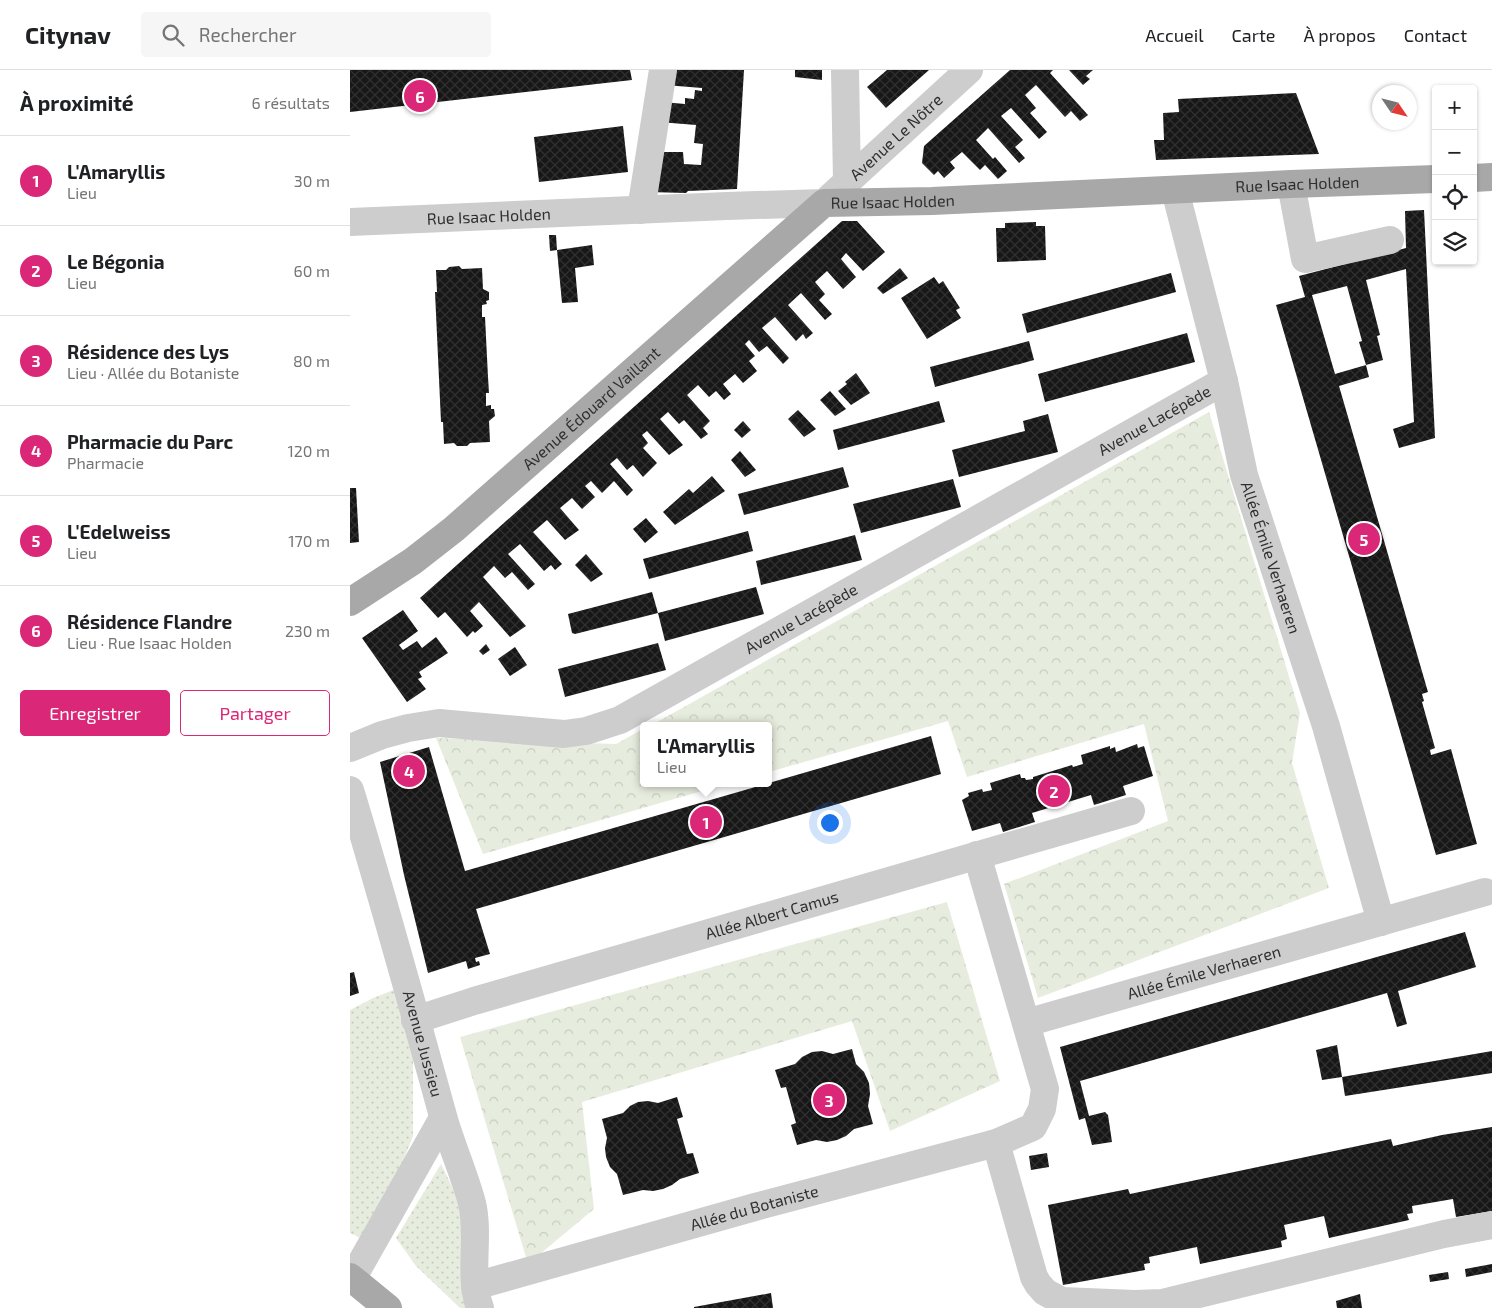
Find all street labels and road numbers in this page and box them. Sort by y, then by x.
street label: Avenue Le Nôtre [845,89,946,184]
street label: Rue Isaac Holden [1235,172,1360,196]
street label: Rue Isaac Holden [830,190,955,212]
street label: Rue Isaac Holden [426,203,551,228]
street label: Avenue Édouard Vaillant [518,342,663,473]
street label: Avenue Lacépède [1094,381,1214,459]
street label: Allée Émile Verhaeren [1238,479,1305,636]
street label: Avenue Lacépède [741,579,861,657]
street label: Allée Albert Camus [703,886,840,943]
street label: Allée Émile Verhaeren [1125,941,1283,1003]
street label: Avenue Jussieu [400,988,447,1099]
street label: Allée du Botaniste [688,1181,820,1234]

